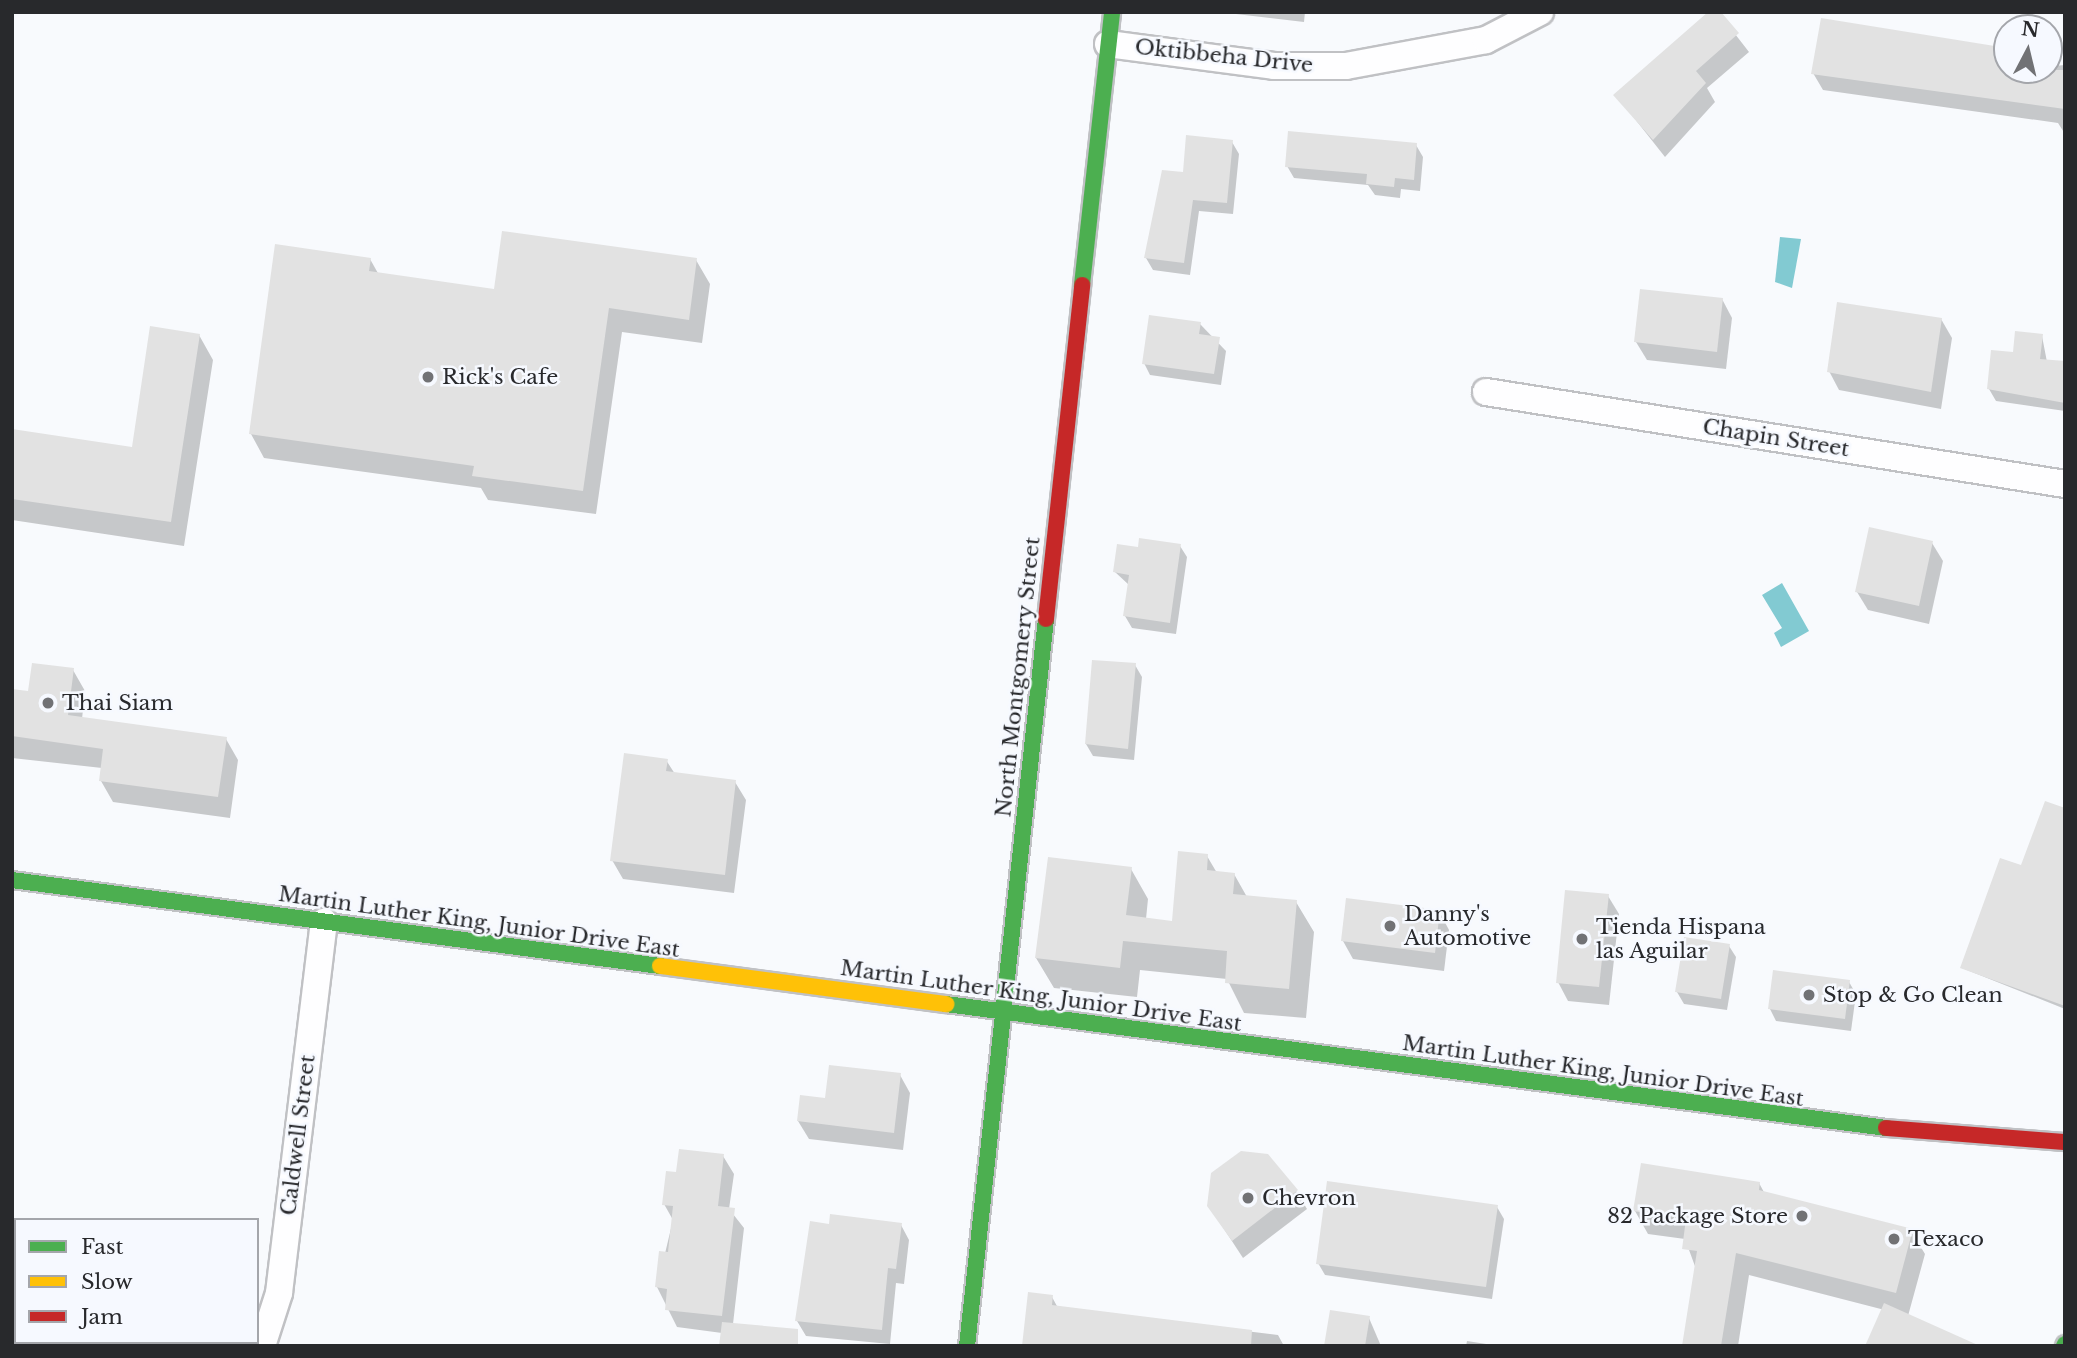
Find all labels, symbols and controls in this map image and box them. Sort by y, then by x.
north arrow [1993,14,2063,84]
text: N [2020,17,2041,42]
street label: Oktibbeha Drive [1134,34,1314,78]
place label: Rick's Cafe [442,364,558,390]
marker: Rick's Cafe [420,369,436,385]
street label: Chapin Street [1701,414,1851,462]
street label: North Montgomery Street [991,535,1045,819]
place label: Thai Siam [62,690,173,716]
marker: Thai Siam [40,695,56,711]
street label: Martin Luther King, Junior Drive East [276,881,682,963]
place label: Danny's Automotive [1404,901,1531,951]
place label: Tienda Hispana las Aguilar [1596,914,1766,964]
marker: Danny's Automotive [1382,918,1398,934]
marker: Tienda Hispana las Aguilar [1574,931,1590,947]
street label: Martin Luther King, Junior Drive East [838,955,1244,1037]
place label: Stop & Go Clean [1823,982,2003,1008]
marker: Stop & Go Clean [1801,987,1817,1003]
street label: Martin Luther King, Junior Drive East [1400,1030,1806,1112]
street label: Caldwell Street [276,1053,320,1217]
place label: Chevron [1262,1185,1356,1211]
marker: Chevron [1240,1190,1256,1206]
place label: 82 Package Store [1607,1203,1788,1229]
marker: 82 Package Store [1794,1208,1810,1224]
legend [14,1218,259,1344]
place label: Texaco [1908,1226,1984,1252]
marker: Texaco [1886,1231,1902,1247]
text: Fast [81,1234,123,1260]
text: Slow [81,1269,133,1295]
text: Jam [81,1304,123,1330]

